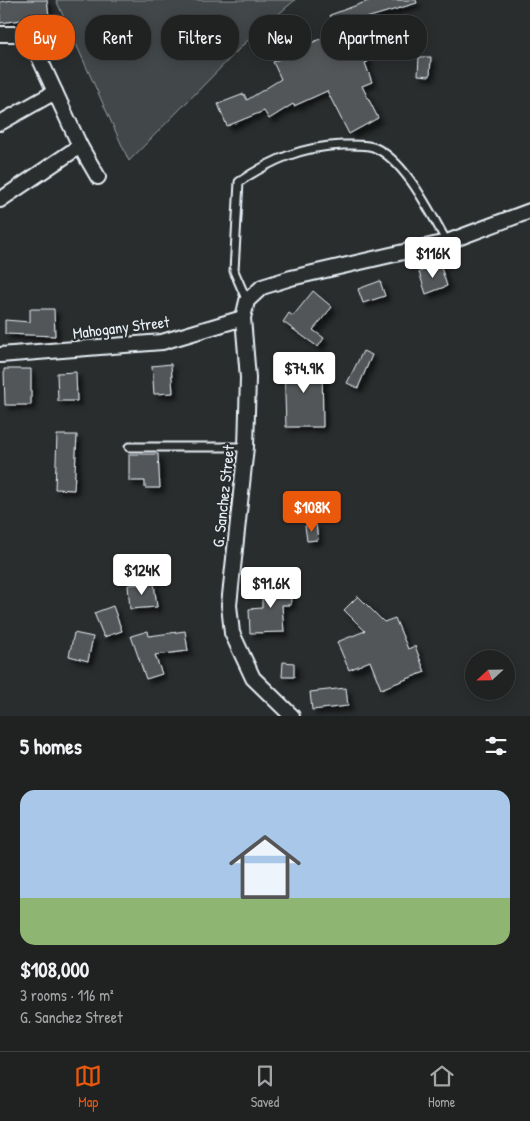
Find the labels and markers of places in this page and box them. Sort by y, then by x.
pin: $116K [398,236,468,279]
pin: $74.9K [263,352,345,394]
pin: $108K [277,490,347,533]
pin: $124K [107,554,177,596]
pin: $91.6K [230,566,312,609]

